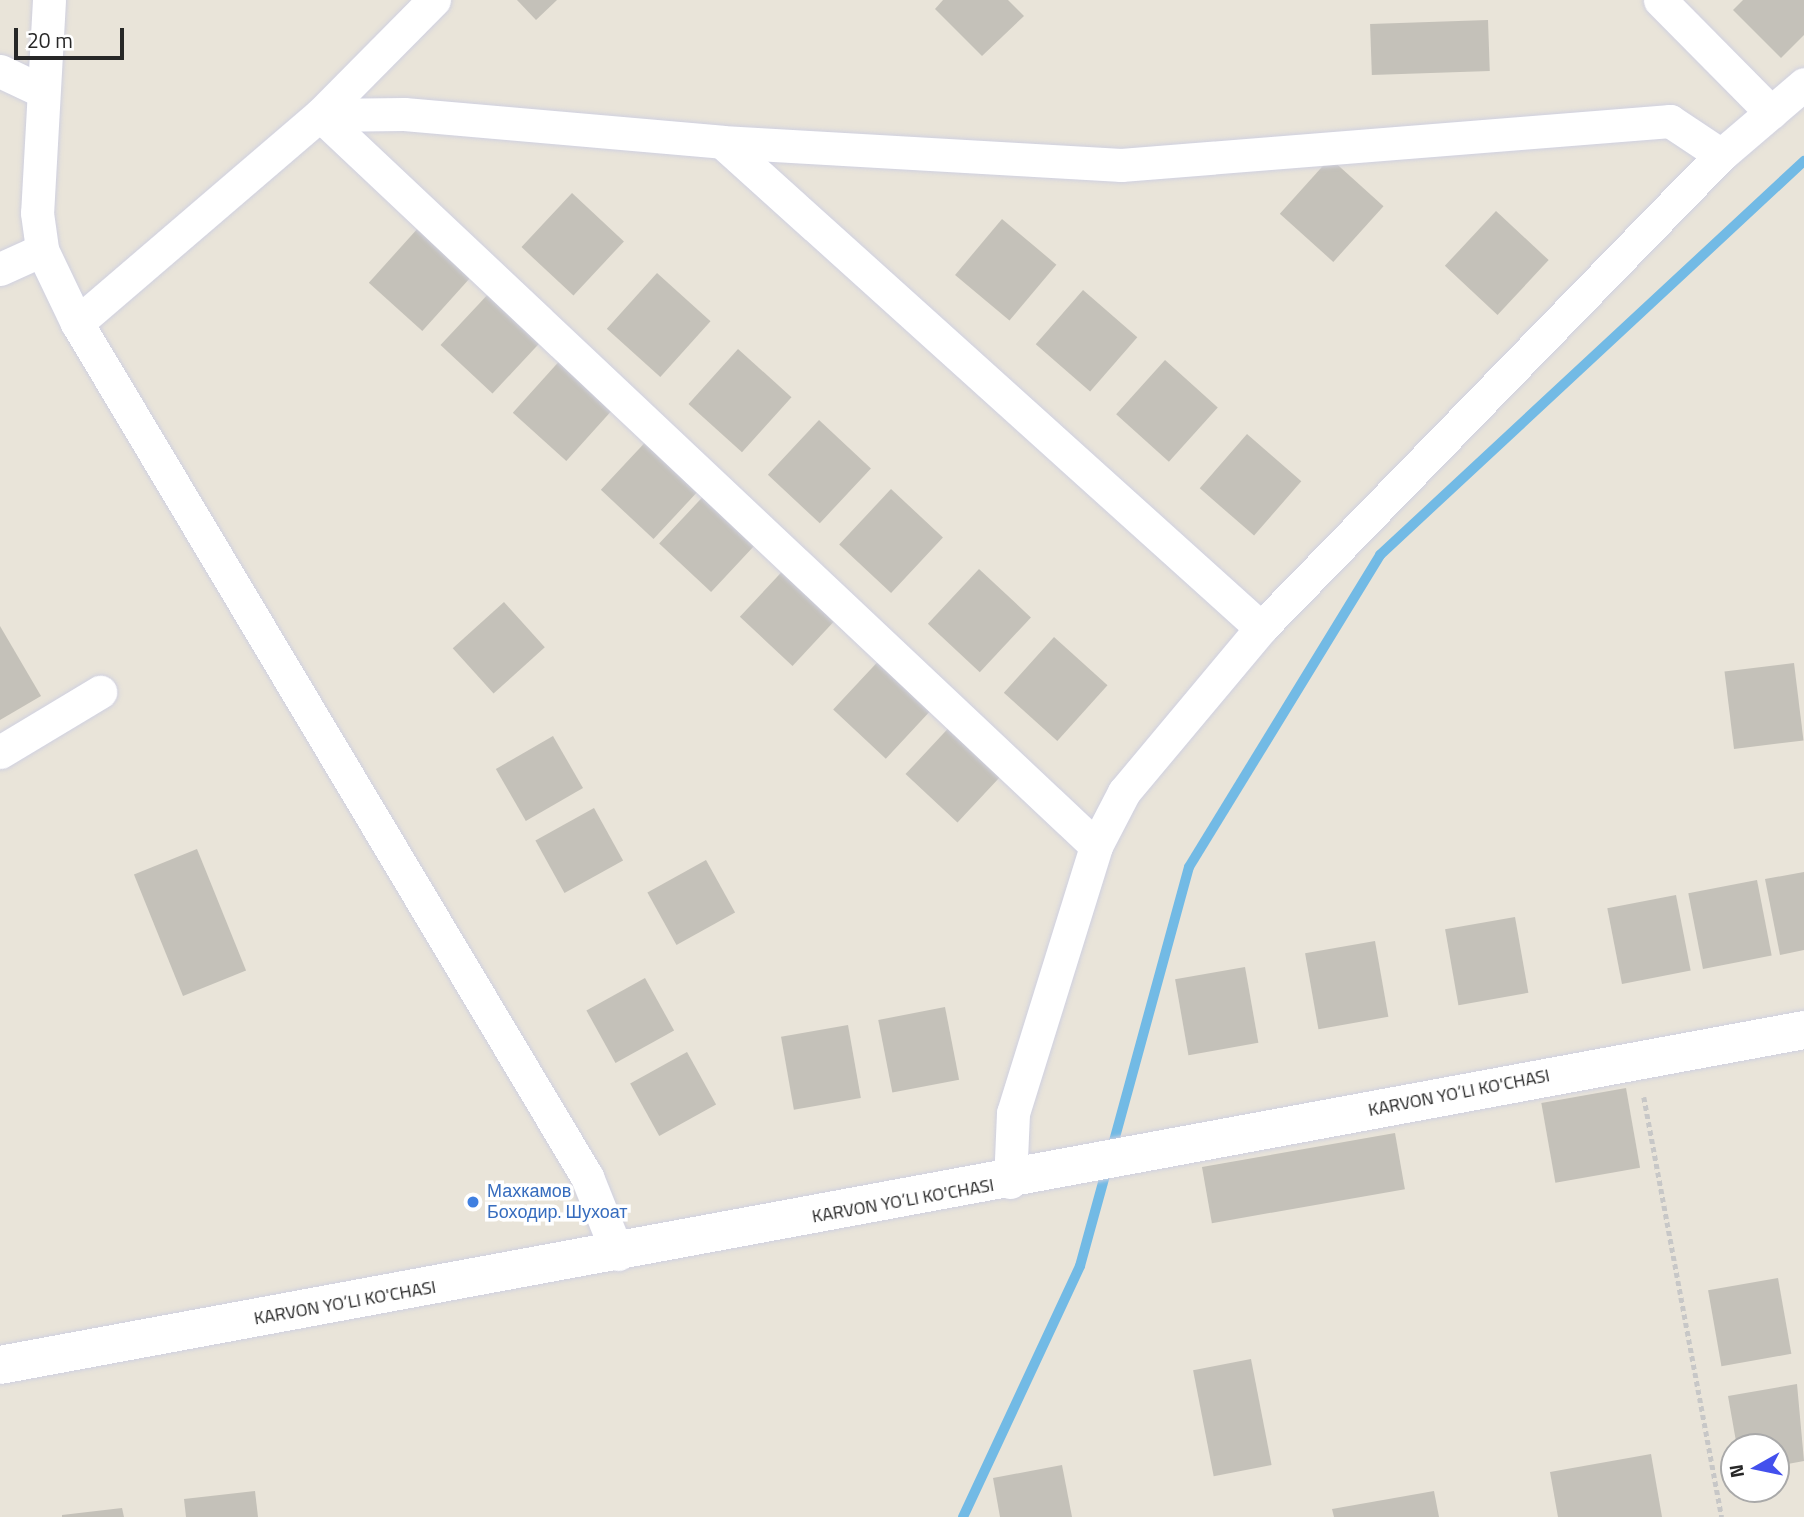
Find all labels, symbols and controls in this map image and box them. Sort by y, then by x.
scale bar [18,14,128,58]
text: 20 m [27,24,73,56]
street label: KARVON YO‘LI KO'CHASI [1366,1065,1552,1121]
street label: KARVON YO‘LI KO'CHASI [810,1174,996,1228]
place label: Махкамов Боходир. Шухоат [487,1181,628,1224]
marker: Махкамов Боходир. Шухоат [465,1194,481,1210]
street label: KARVON YO‘LI KO'CHASI [252,1276,438,1330]
north arrow [1720,1433,1790,1503]
text: N [1720,1462,1751,1480]

